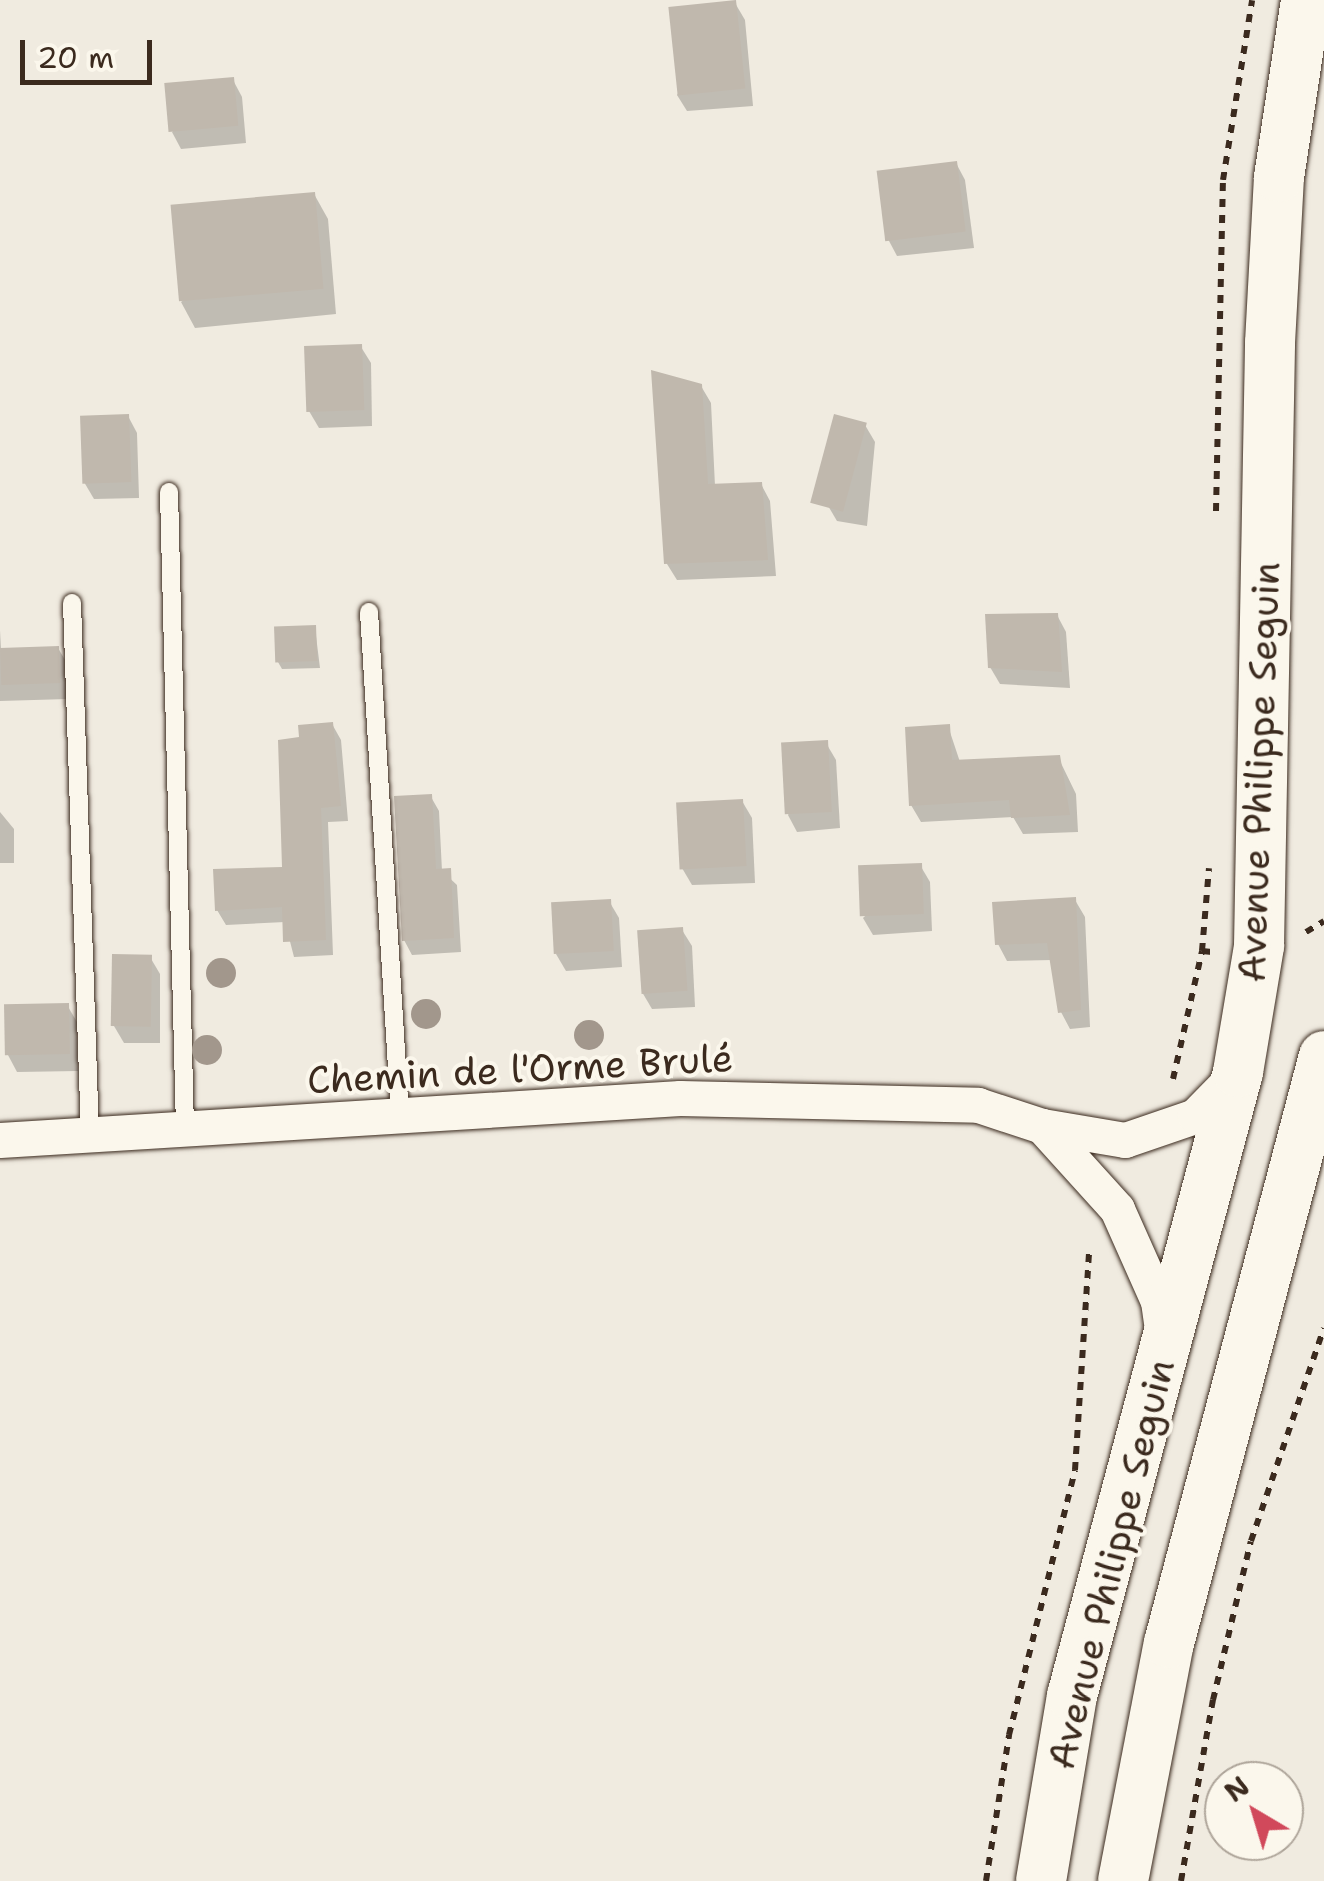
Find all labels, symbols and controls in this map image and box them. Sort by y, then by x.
scale bar [25,20,158,82]
text: 20 m [37,37,114,78]
street label: Avenue Philippe Seguin [1229,561,1289,983]
street label: Chemin de l'Orme Brulé [306,1035,734,1103]
street label: Avenue Philippe Seguin [1038,1354,1184,1774]
north arrow [1204,1761,1304,1861]
text: N [1216,1767,1257,1811]

